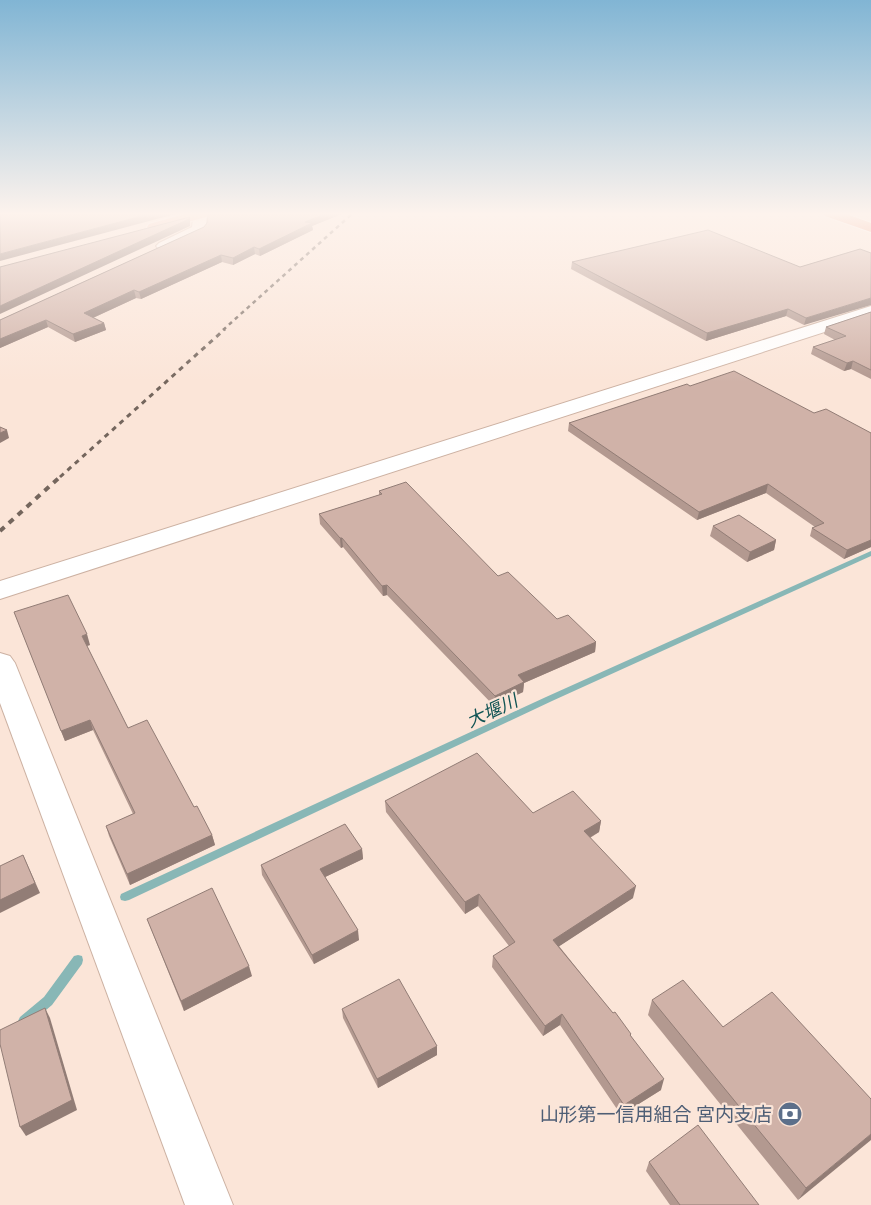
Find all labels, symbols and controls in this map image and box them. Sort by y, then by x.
water label: 大堰川 [463,689,523,732]
bank icon: 山形第一信用組合 宮内支店 [777,1101,803,1127]
place label: 山形第一信用組合 宮内支店 [539,1104,772,1126]

